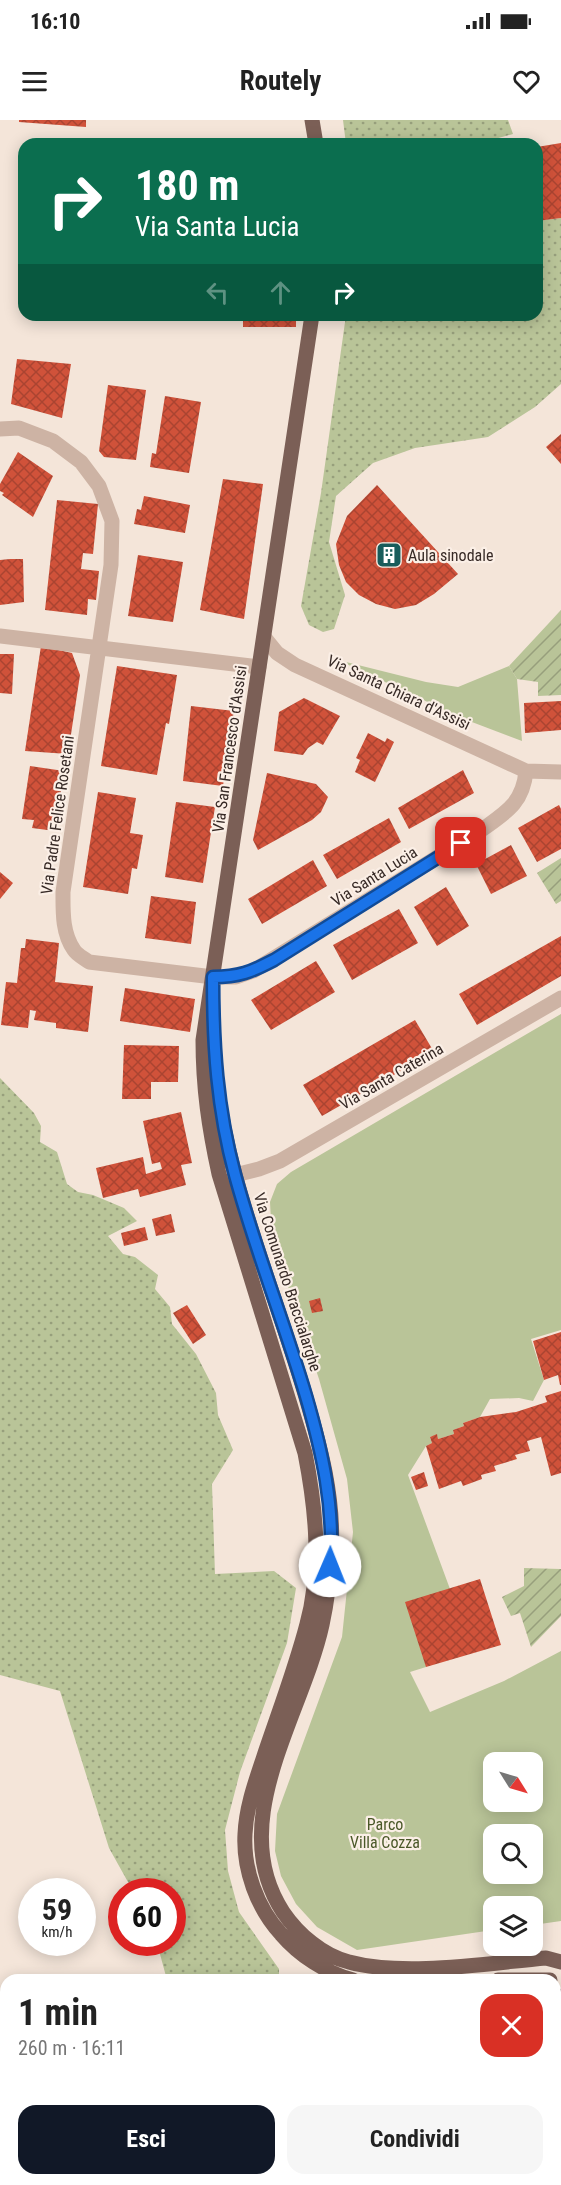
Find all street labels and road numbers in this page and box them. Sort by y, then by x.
street label: Via Santa Chiara d'Assisi [324,651,474,734]
street label: Via San Francesco d'Assisi [208,664,251,834]
street label: Via Padre Felice Rosetani [37,734,78,896]
street label: Via Santa Lucia [328,843,421,910]
street label: Via Santa Caterina [336,1039,447,1114]
street label: Via Comunardo Braccialarghe [250,1190,325,1374]

